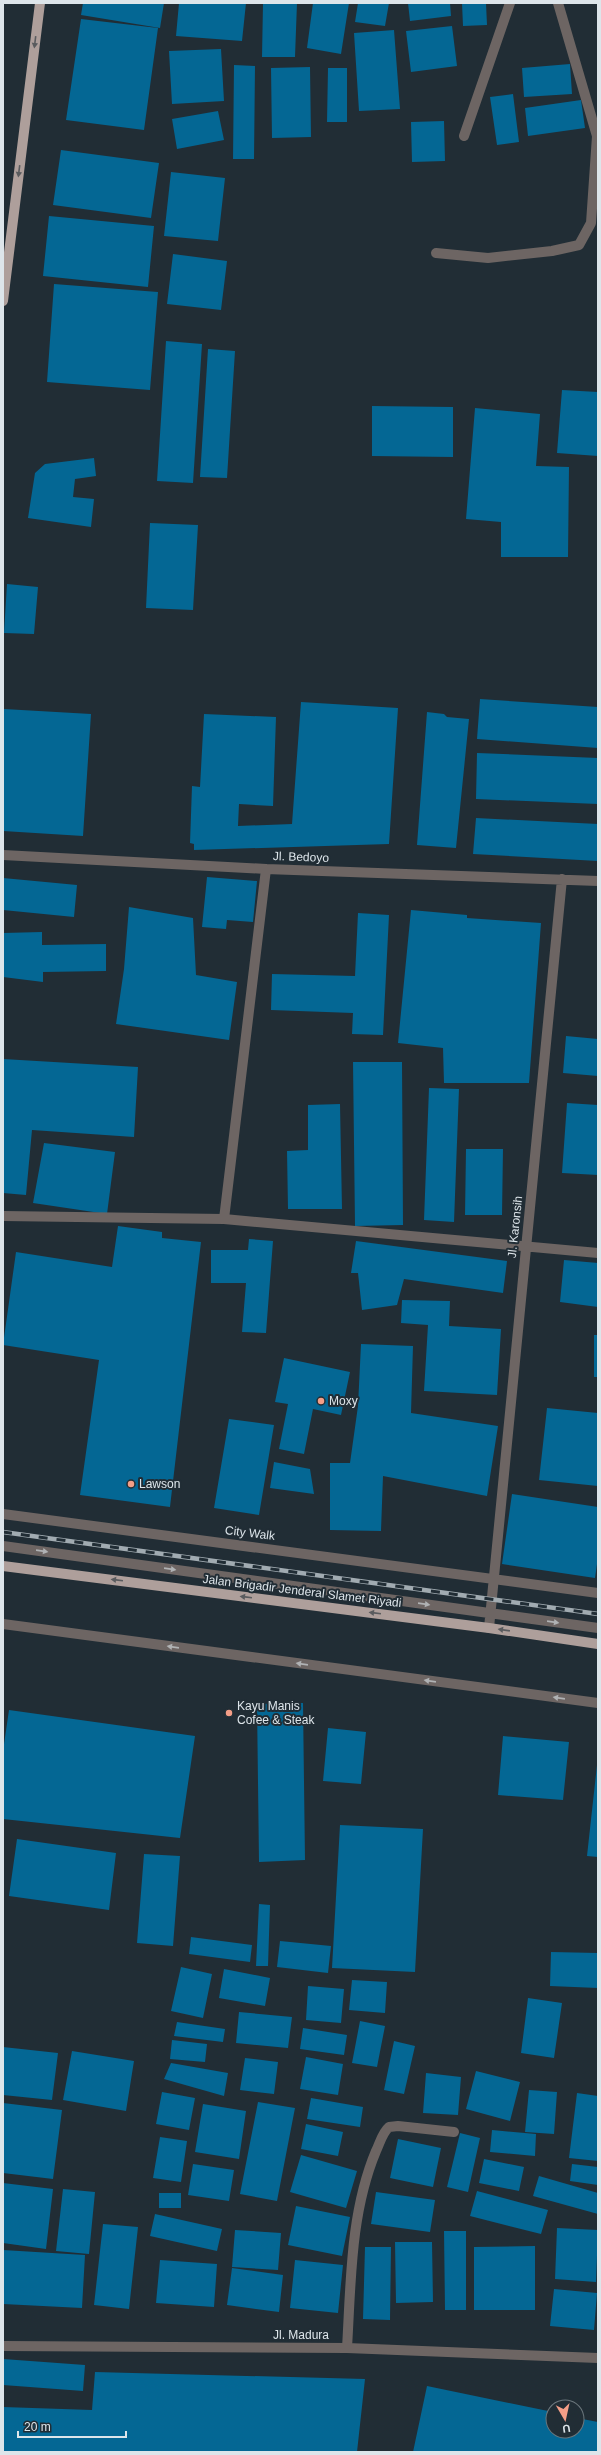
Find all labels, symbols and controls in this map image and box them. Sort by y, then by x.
one-way arrow [32,36,39,48]
one-way arrow [16,165,22,177]
street label: Jl. Bedoyo [273,849,330,865]
street label: Jl. Karonsih [505,1195,525,1259]
place label: Moxy [329,1394,358,1408]
marker: Moxy [316,1396,326,1406]
place label: Lawson [139,1477,180,1491]
marker: Lawson [126,1479,136,1489]
street label: City Walk [224,1523,277,1543]
one-way arrow [36,1548,48,1554]
one-way arrow [164,1566,176,1572]
street label: Jalan Brigadir Jenderal Slamet Riyadi [202,1572,402,1610]
one-way arrow [111,1577,123,1584]
one-way arrow [240,1594,252,1600]
one-way arrow [418,1601,430,1607]
one-way arrow [369,1610,381,1616]
one-way arrow [547,1619,559,1625]
one-way arrow [498,1627,510,1633]
one-way arrow [167,1644,179,1650]
one-way arrow [296,1661,308,1667]
one-way arrow [424,1678,437,1684]
one-way arrow [553,1695,565,1701]
place label: Kayu Manis Cofee & Steak [237,1699,315,1727]
marker: Kayu Manis Cofee & Steak [224,1708,234,1718]
street label: Jl. Madura [273,2328,329,2342]
north arrow [545,2399,585,2439]
scale bar [18,2413,126,2439]
text: 20 m [24,2420,51,2434]
text: U [562,2422,571,2435]

